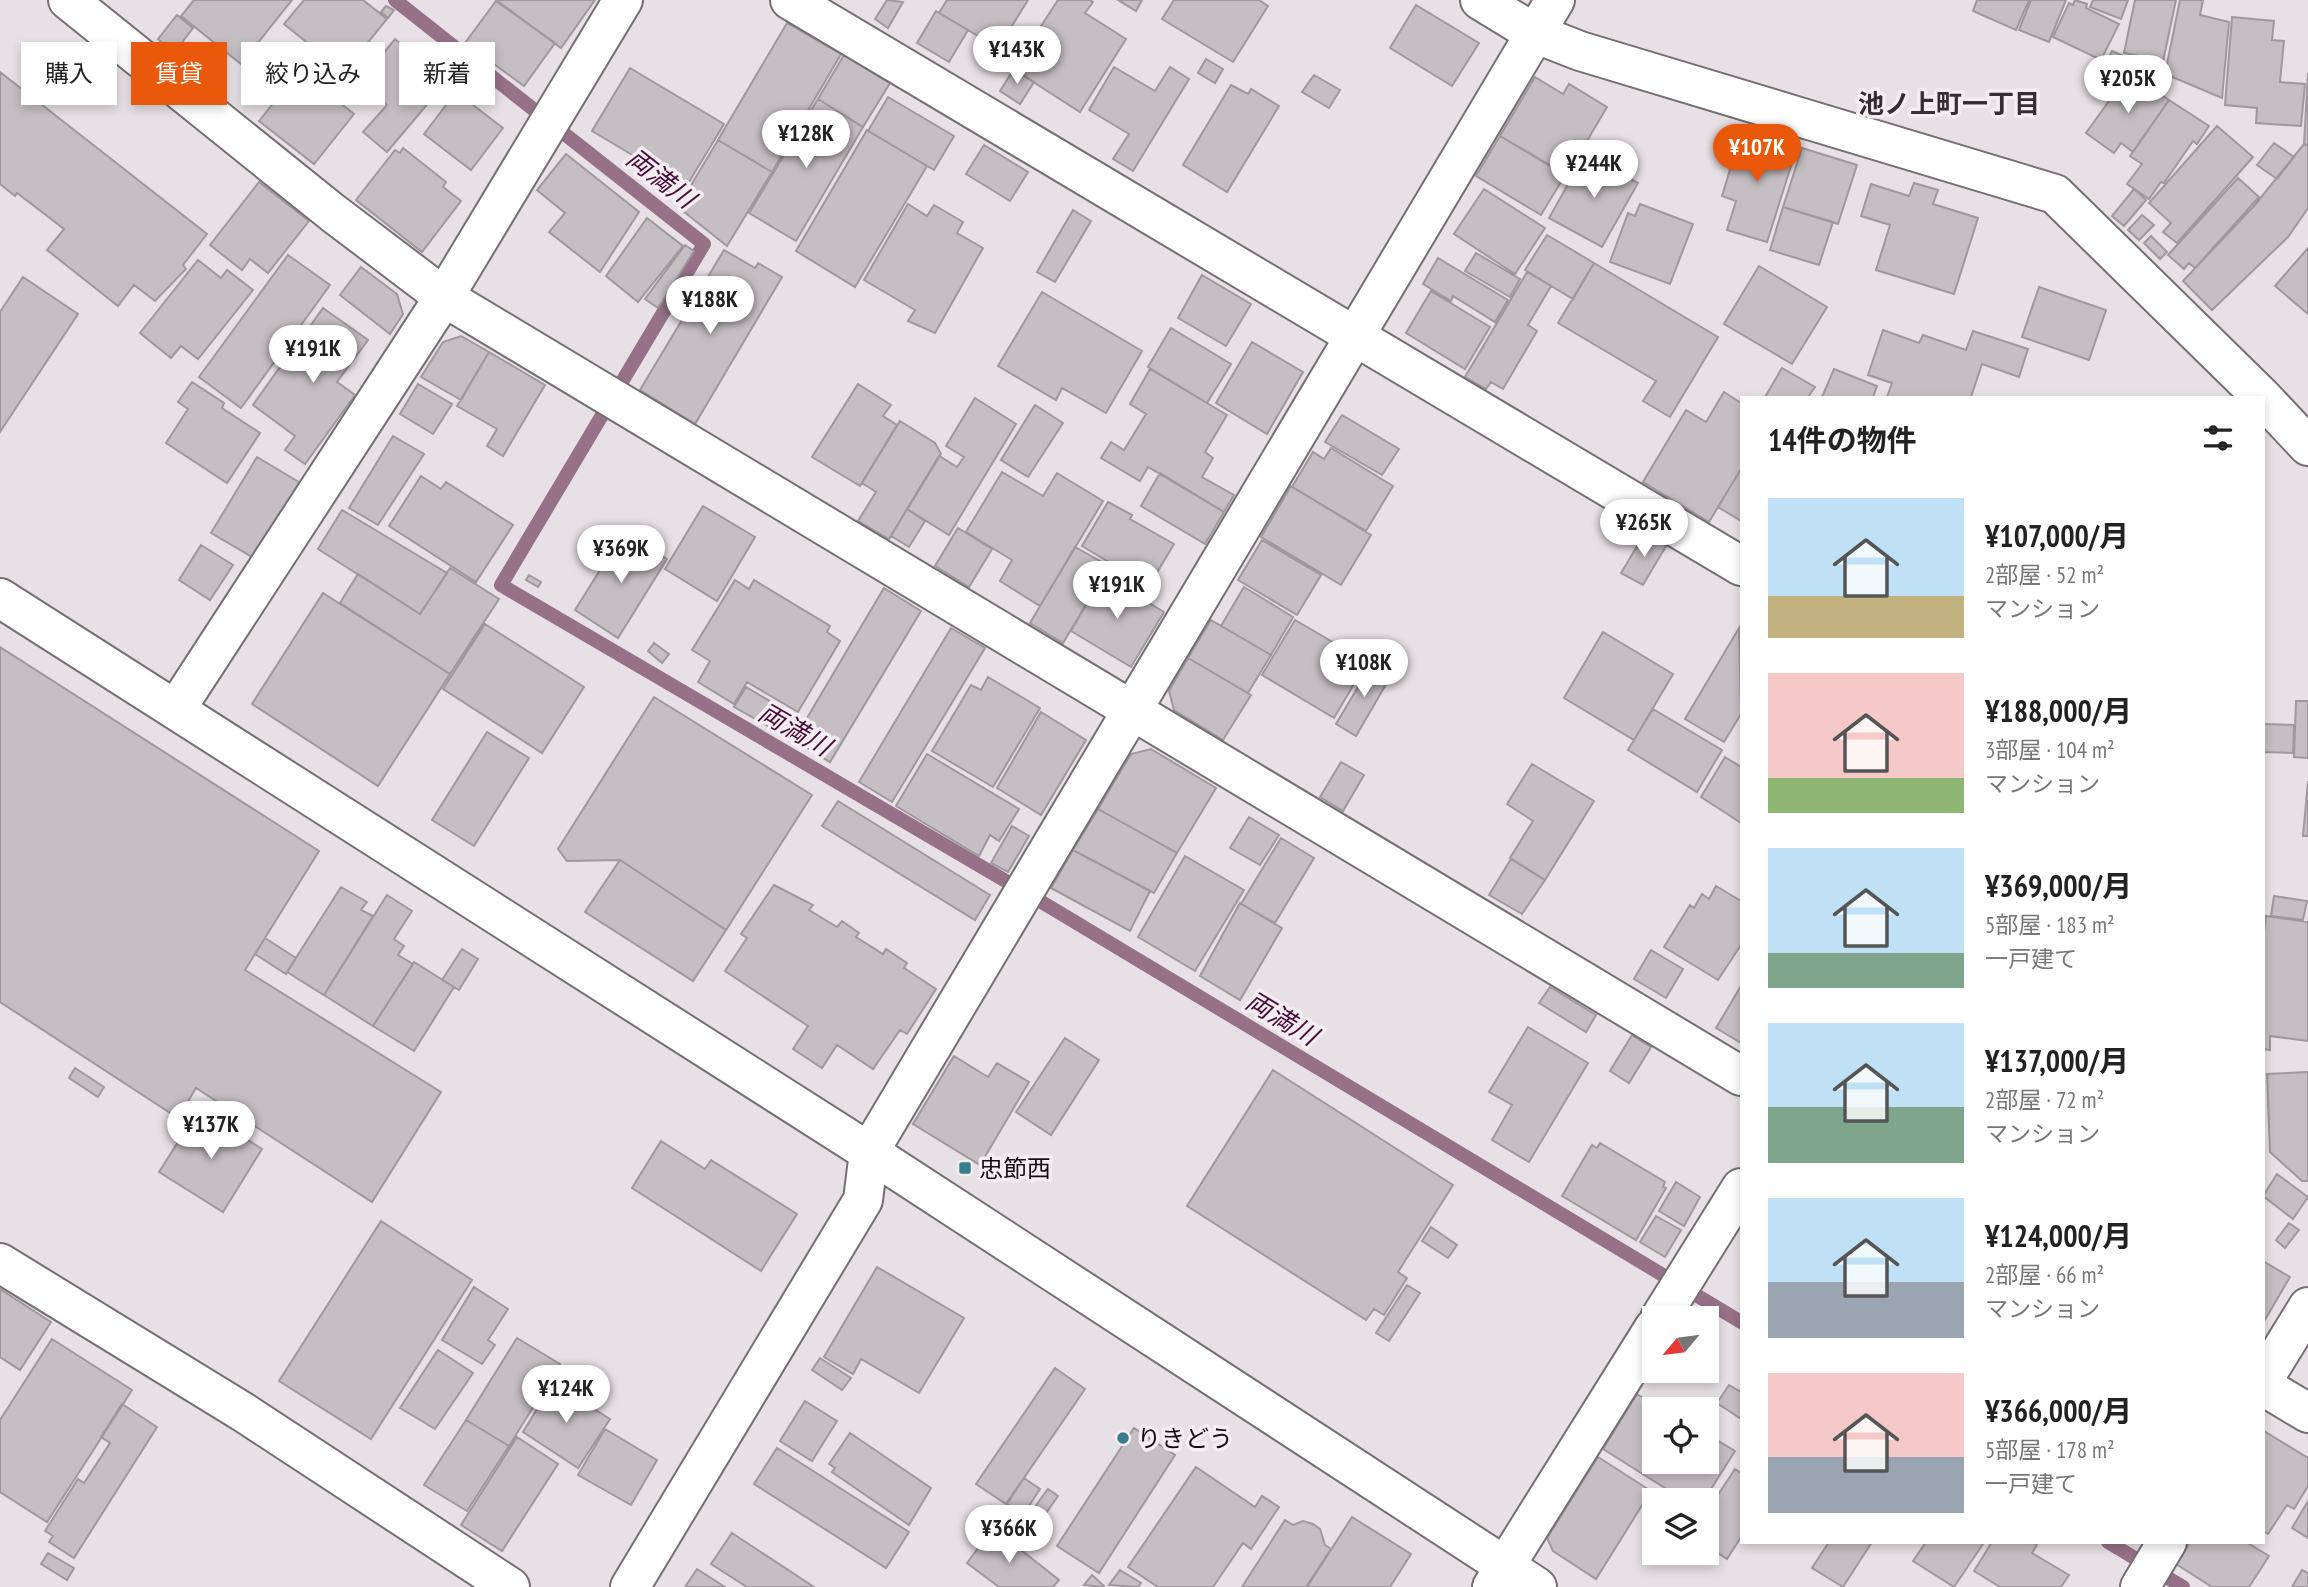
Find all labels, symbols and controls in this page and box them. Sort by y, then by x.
pin: ¥143K [968,27,1066,86]
text: ¥143K [989,34,1045,63]
chip: 購入 [21,42,117,105]
chip: 賃貸 [131,42,227,105]
chip: 絞り込み [241,42,385,105]
chip: 新着 [399,42,495,105]
pin: ¥205K [2079,55,2177,115]
text: ¥205K [2100,63,2156,92]
district label: 池ノ上町一丁目 [1858,87,2040,120]
pin: ¥128K [757,110,855,170]
text: ¥128K [778,118,834,147]
pin: ¥107K [1708,124,1806,184]
text: ¥107K [1729,132,1785,161]
pin: ¥244K [1545,140,1643,200]
water label: 両満川 [620,141,704,217]
text: ¥244K [1566,148,1622,177]
pin: ¥188K [661,276,759,336]
text: ¥188K [682,284,738,313]
pin: ¥191K [264,326,362,385]
text: ¥191K [285,333,341,362]
icon: filters [2199,419,2237,457]
text: 14件の物件 [1768,420,1917,459]
pin: ¥265K [1595,500,1693,559]
text: ¥265K [1616,507,1672,536]
text: ¥107,000/月 [1985,516,2129,555]
pin: ¥369K [572,526,670,585]
icon: home [1824,526,1908,610]
text: ¥369K [593,533,649,562]
text: 2部屋 · 52 m² [1985,560,2104,589]
pin: ¥191K [1068,562,1166,621]
text: ¥191K [1089,569,1145,598]
text: マンション [1985,594,2100,623]
pin: ¥108K [1315,640,1413,699]
text: ¥108K [1336,647,1392,676]
text: ¥188,000/月 [1985,691,2132,730]
water label: 両満川 [753,695,840,764]
icon: home [1824,701,1908,785]
text: 3部屋 · 104 m² [1985,735,2115,764]
text: マンション [1985,769,2100,798]
text: ¥369,000/月 [1985,866,2132,905]
icon: home [1824,876,1908,960]
text: 5部屋 · 183 m² [1985,910,2115,939]
text: 一戸建て [1985,944,2077,973]
water label: 両満川 [1240,984,1326,1054]
text: ¥137,000/月 [1985,1041,2129,1080]
icon: home [1824,1051,1908,1135]
text: 2部屋 · 72 m² [1985,1085,2104,1114]
pin: ¥137K [162,1102,260,1161]
text: ¥137K [183,1109,239,1138]
text: マンション [1985,1119,2100,1148]
place label: 忠節西 [979,1153,1051,1184]
marker: 忠節西 [957,1160,973,1176]
text: ¥124,000/月 [1985,1216,2132,1255]
icon: home [1824,1226,1908,1310]
text: 2部屋 · 66 m² [1985,1260,2104,1289]
text: マンション [1985,1294,2100,1323]
north arrow [1642,1306,1718,1382]
map controls [1642,1306,1719,1565]
pin: ¥124K [517,1366,615,1425]
text: ¥124K [538,1373,594,1402]
text: ¥366,000/月 [1985,1391,2132,1430]
button: locate [1642,1397,1719,1474]
icon: home [1824,1401,1908,1485]
place label: りきどう [1137,1423,1233,1454]
marker: りきどう [1115,1430,1131,1446]
text: 5部屋 · 178 m² [1985,1435,2115,1464]
text: 一戸建て [1985,1469,2077,1498]
button: layers [1642,1488,1719,1565]
pin: ¥366K [960,1506,1058,1565]
text: ¥366K [981,1513,1037,1542]

